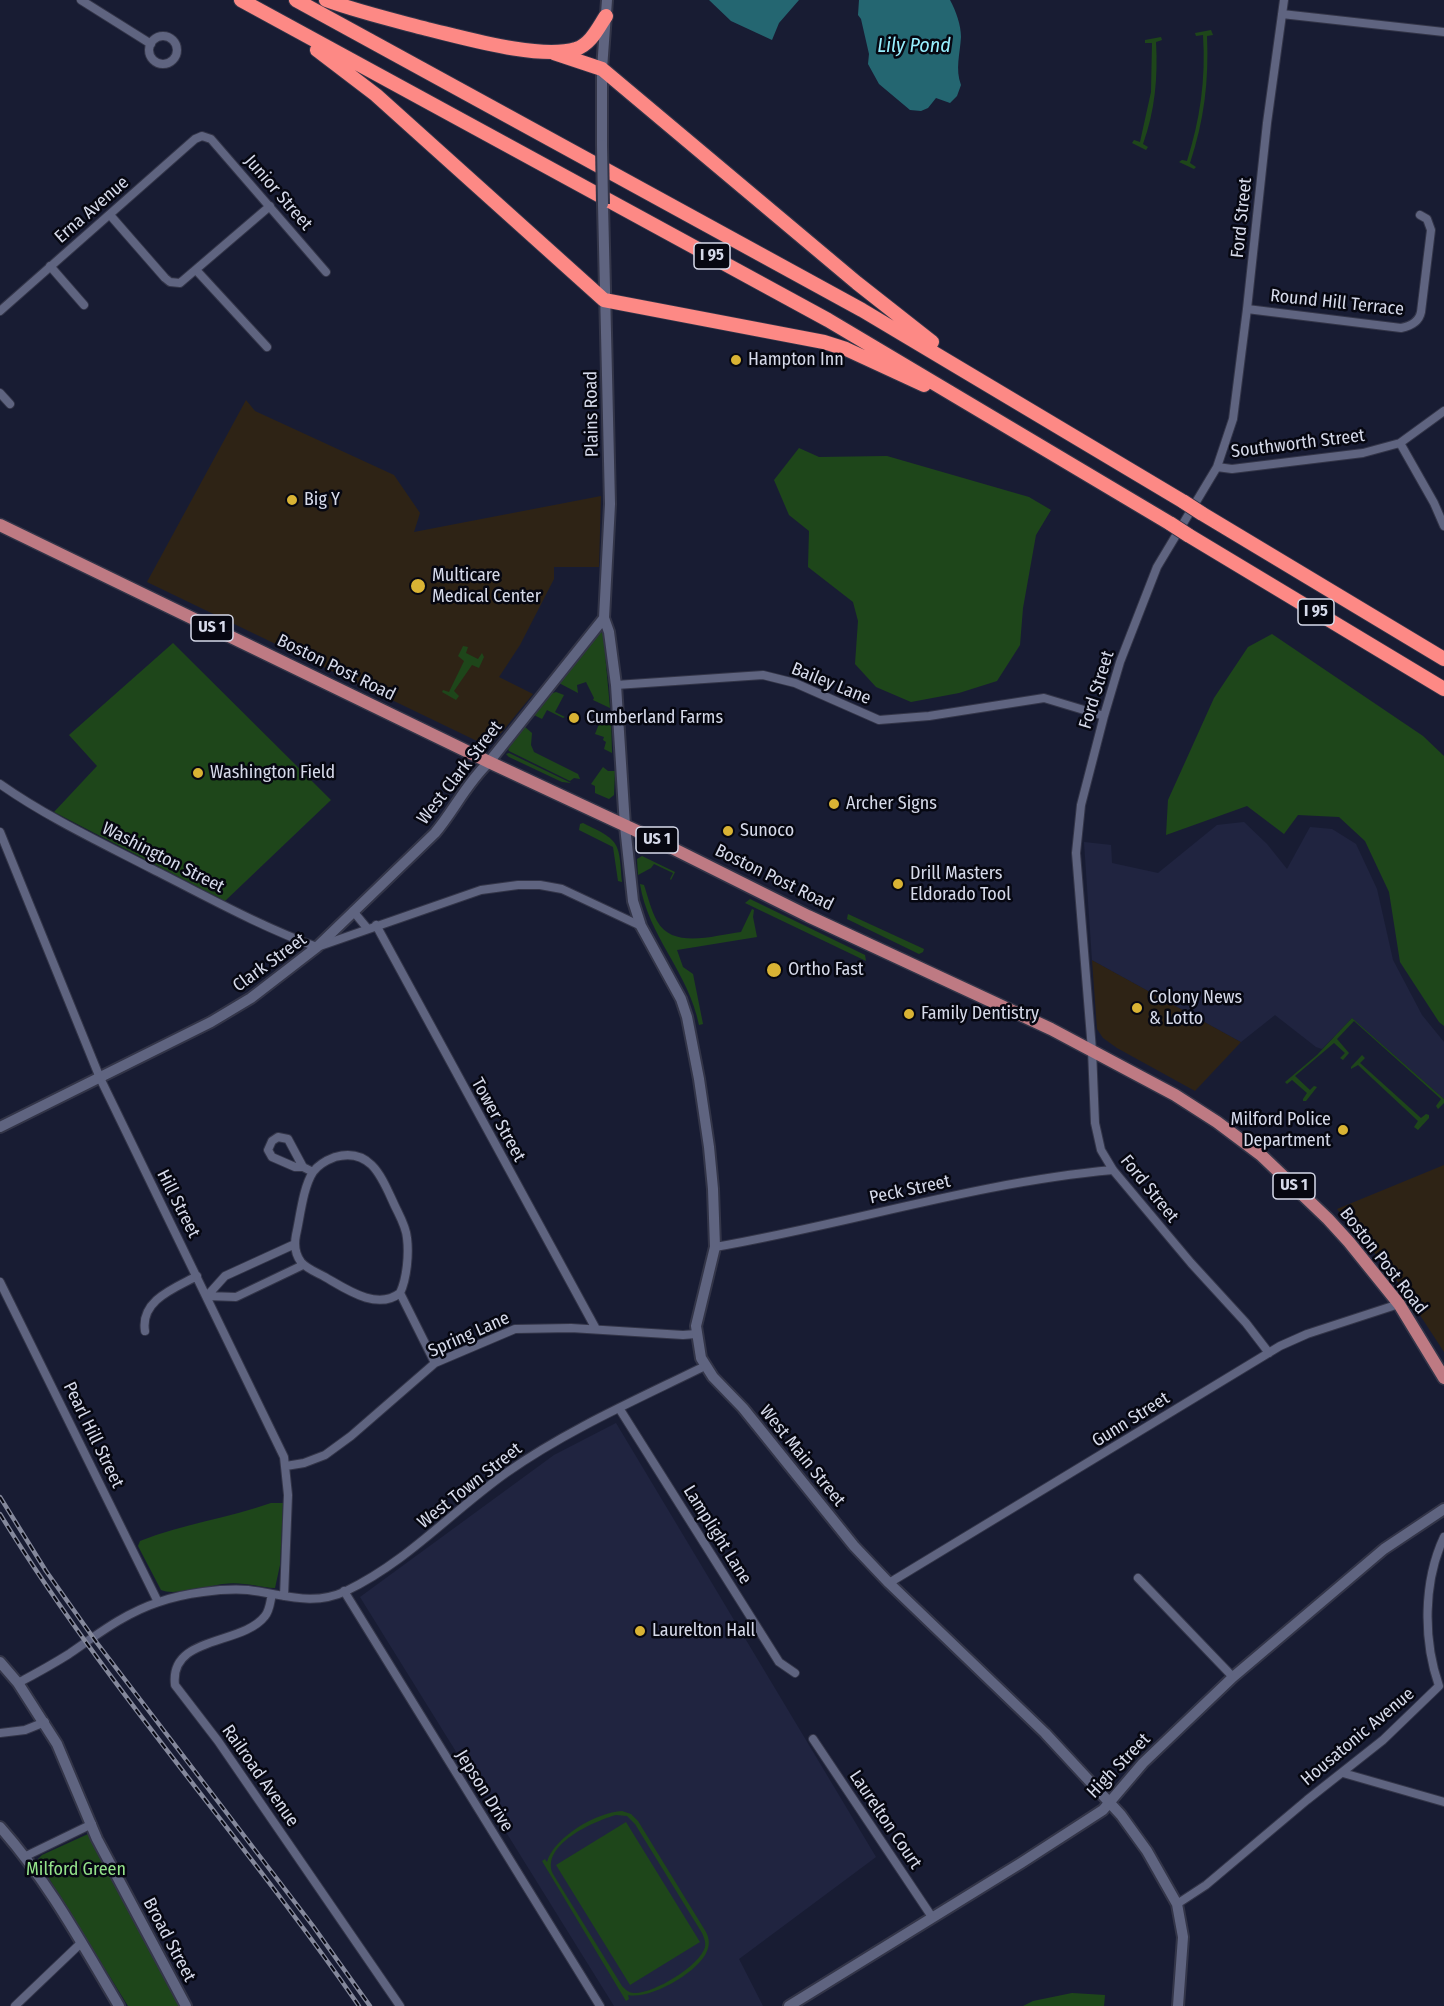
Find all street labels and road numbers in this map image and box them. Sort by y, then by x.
street label: Junior Street [239,151,317,235]
street label: Erna Avenue [51,172,133,248]
street label: Ford Street [1227,177,1257,259]
road number: I 95 [694,243,730,269]
street label: Round Hill Terrace [1269,285,1405,321]
street label: Plains Road [580,371,604,457]
street label: Southworth Street [1230,425,1366,463]
road number: I 95 [1298,599,1334,625]
road number: US 1 [191,615,233,641]
street label: Boston Post Road [273,630,399,706]
street label: Ford Street [1075,648,1119,732]
street label: Bailey Lane [788,658,874,710]
street label: West Clark Street [413,717,507,829]
street label: Washington Street [98,818,228,898]
road number: US 1 [636,827,678,853]
street label: Boston Post Road [711,840,837,916]
street label: Clark Street [229,929,311,997]
street label: Tower Street [466,1074,530,1166]
street label: Ford Street [1115,1151,1183,1227]
street label: Hill Street [152,1166,204,1242]
street label: Peck Street [867,1171,953,1209]
road number: US 1 [1273,1173,1315,1199]
street label: Boston Post Road [1335,1203,1431,1319]
street label: Spring Lane [425,1308,513,1362]
street label: Pearl Hill Street [58,1379,128,1491]
street label: Gunn Street [1088,1388,1174,1452]
street label: West Main Street [755,1401,849,1511]
street label: West Town Street [413,1439,527,1533]
street label: Lamplight Lane [678,1482,756,1588]
street label: Housatonic Avenue [1297,1683,1419,1791]
street label: Railroad Avenue [217,1721,303,1831]
street label: High Street [1083,1729,1155,1803]
street label: Jepson Drive [450,1746,518,1836]
street label: Laurelton Court [844,1767,926,1873]
street label: Broad Street [138,1894,200,1986]

